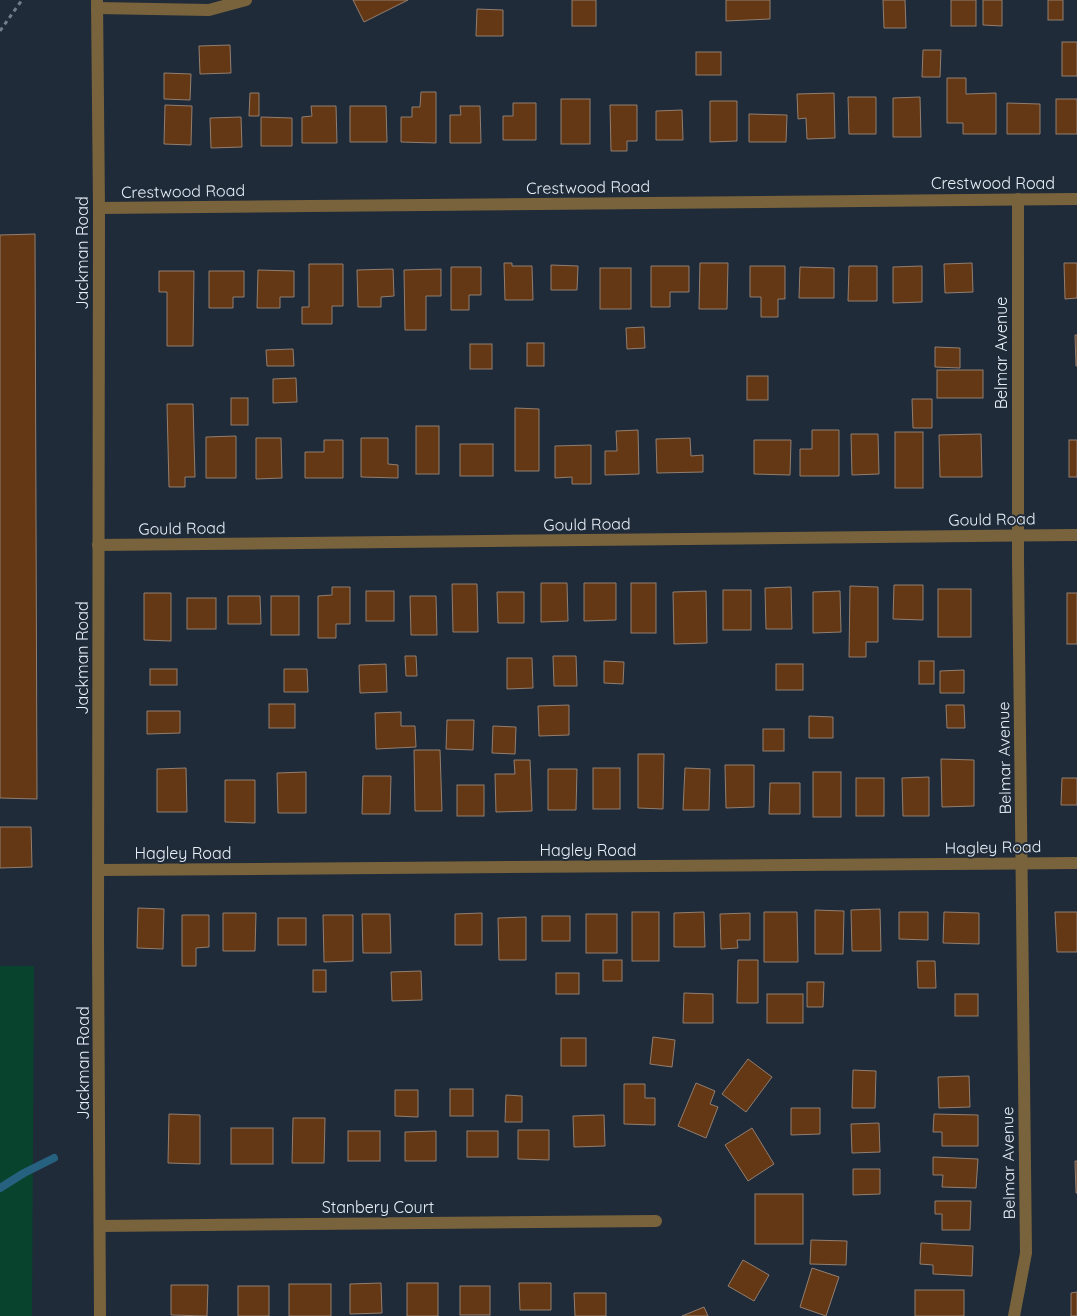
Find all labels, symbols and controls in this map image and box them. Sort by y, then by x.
street label: Crestwood Road [931,173,1055,193]
street label: Crestwood Road [526,176,650,198]
street label: Crestwood Road [121,180,245,202]
street label: Jackman Road [72,196,92,310]
street label: Belmar Avenue [991,297,1011,409]
street label: Gould Road [948,508,1036,530]
street label: Gould Road [543,513,631,535]
street label: Gould Road [138,517,226,539]
street label: Jackman Road [72,601,92,715]
street label: Belmar Avenue [993,702,1015,814]
street label: Hagley Road [944,836,1042,858]
street label: Hagley Road [540,840,636,860]
street label: Hagley Road [135,843,231,863]
street label: Jackman Road [73,1006,93,1120]
street label: Belmar Avenue [997,1107,1019,1219]
street label: Stanbery Court [322,1197,434,1217]

